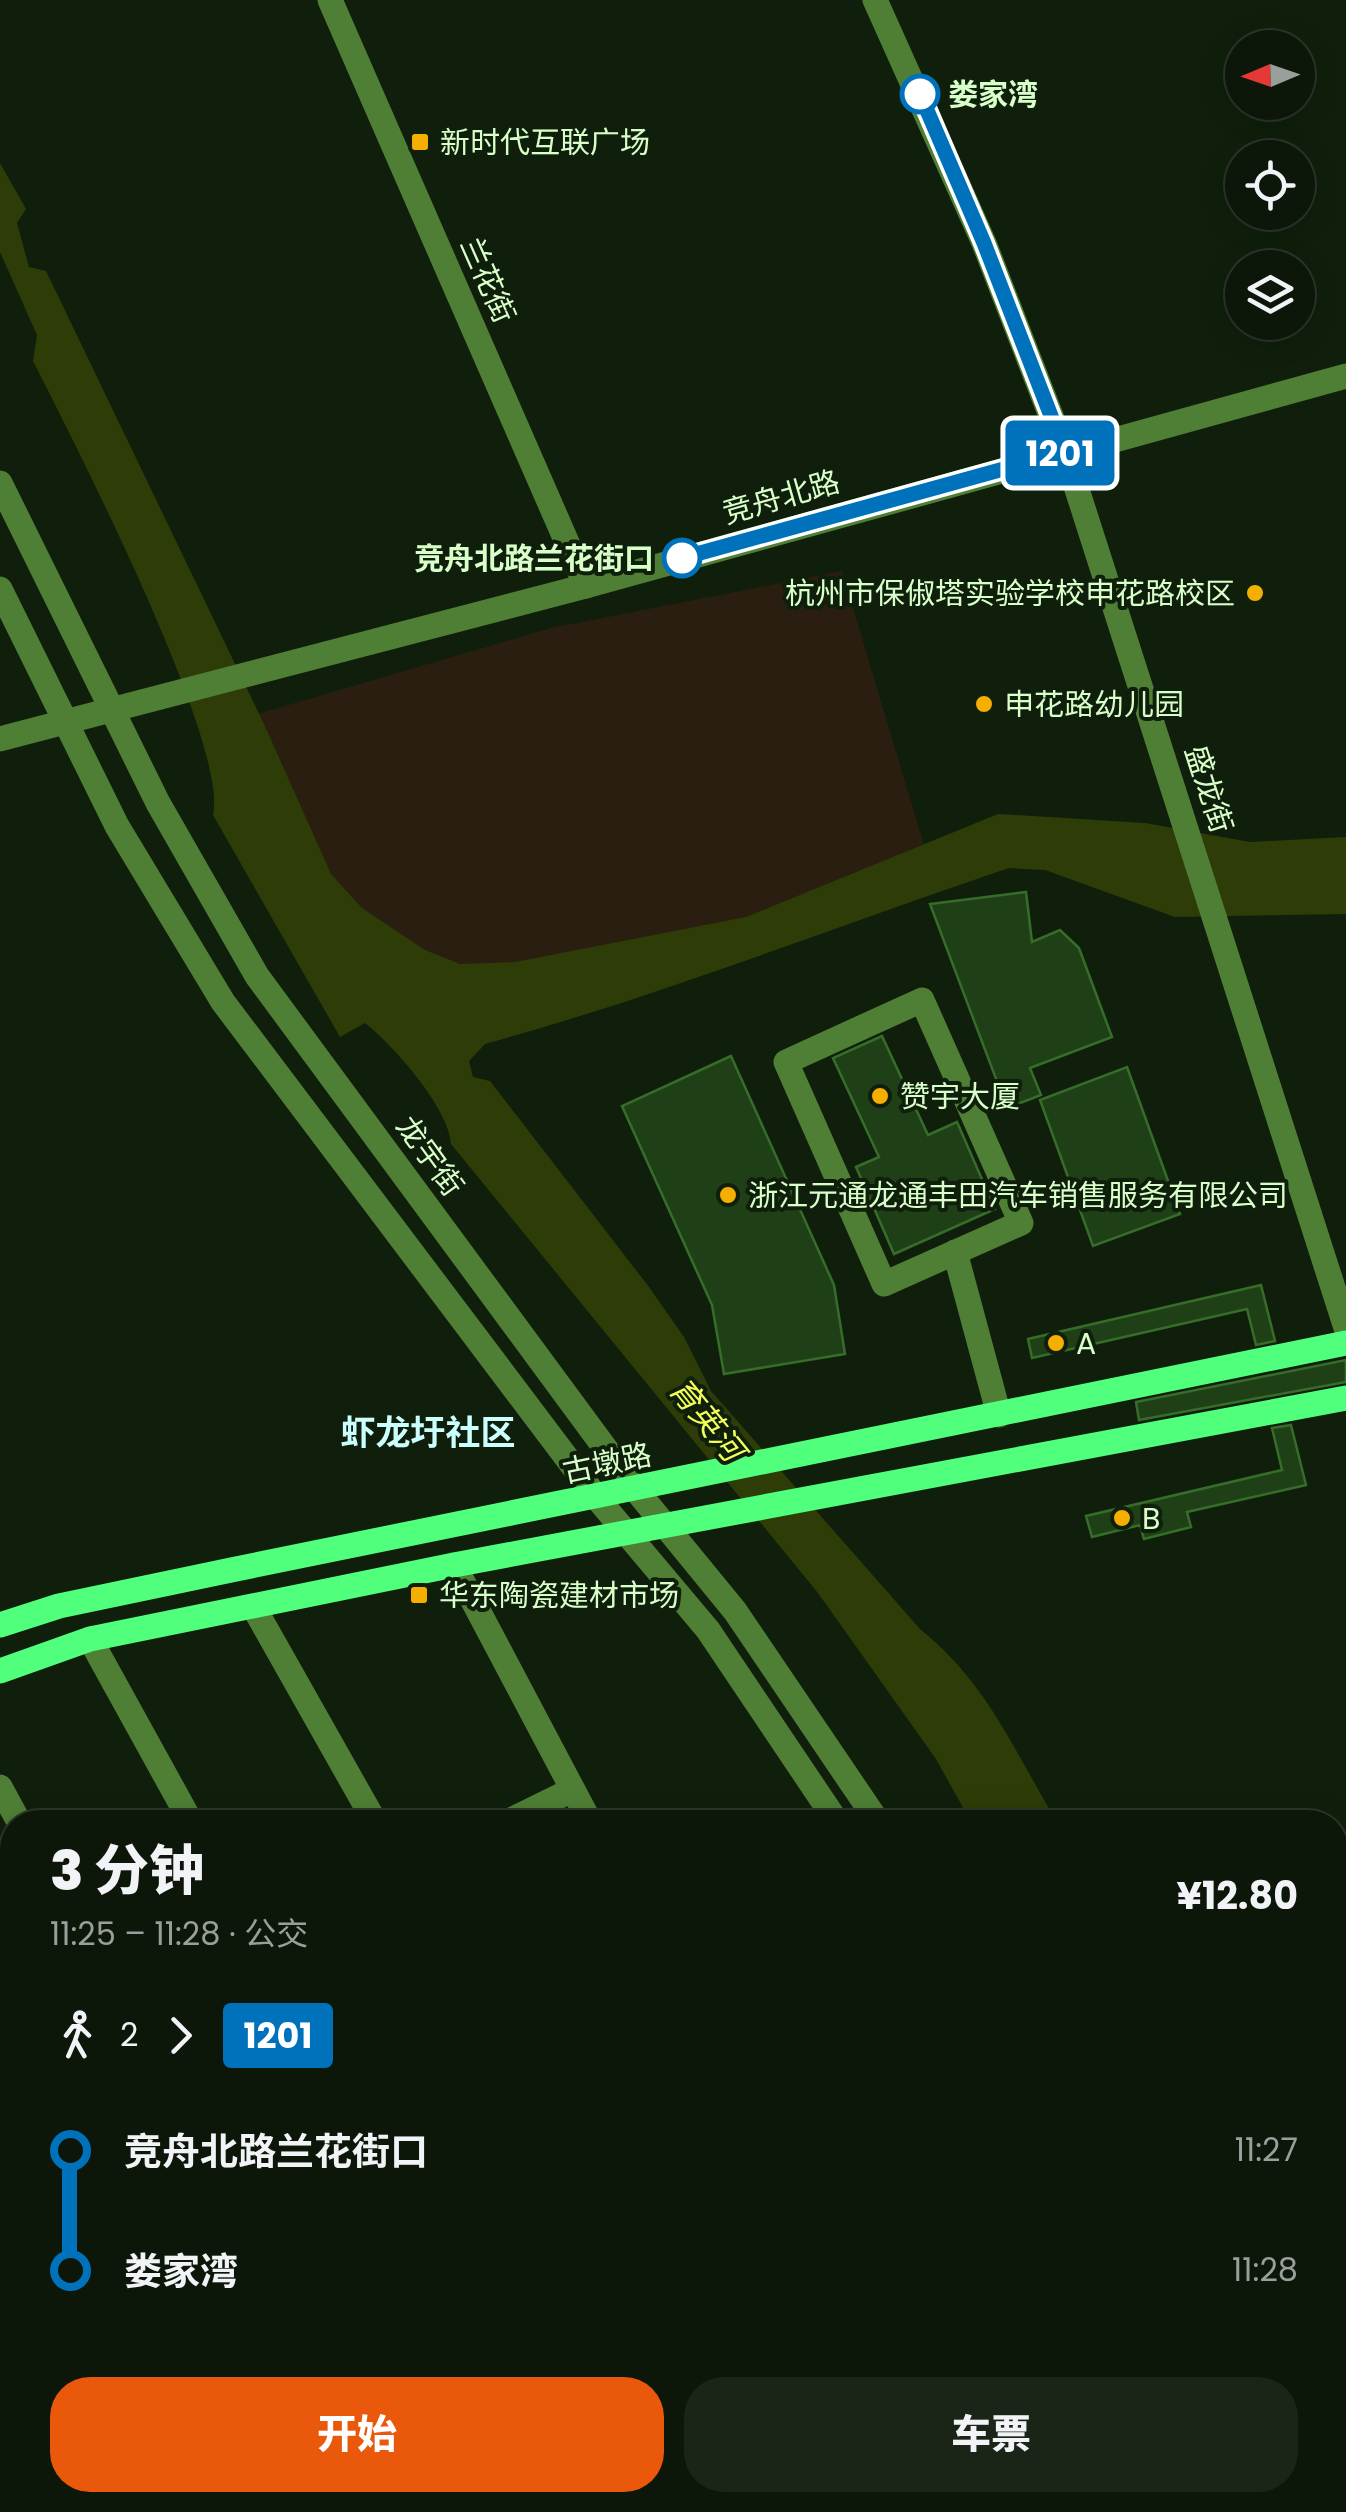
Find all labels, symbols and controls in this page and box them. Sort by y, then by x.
north arrow [1225,30,1315,120]
map controls [1225,30,1315,340]
place label: 娄家湾 [948,73,1038,116]
marker: 娄家湾 [901,75,939,113]
place label: 新时代互联广场 [440,121,650,164]
marker: 新时代互联广场 [409,131,431,153]
button: locate [1225,140,1315,230]
street label: 兰花街 [450,230,526,330]
button: layers [1225,250,1315,340]
line badge: 1201 [990,420,1130,486]
text: 1201 [1025,429,1095,478]
street label: 竞舟北路 [717,460,845,534]
place label: 竞舟北路兰花街口 [414,537,654,580]
marker: 竞舟北路兰花街口 [663,539,701,577]
place label: 杭州市保俶塔实验学校申花路校区 [785,572,1235,615]
marker: 杭州市保俶塔实验学校申花路校区 [1244,582,1266,604]
place label: 申花路幼儿园 [1004,683,1184,726]
marker: 申花路幼儿园 [973,693,995,715]
street label: 盛龙街 [1175,740,1243,838]
place label: 赞宇大厦 [900,1075,1020,1118]
marker: 赞宇大厦 [869,1085,891,1107]
street label: 龙宇街 [386,1107,474,1205]
place label: 浙江元通龙通丰田汽车销售服务有限公司 [748,1174,1288,1217]
marker: 浙江元通龙通丰田汽车销售服务有限公司 [717,1184,739,1206]
place label: A [1076,1322,1096,1365]
marker: A [1045,1332,1067,1354]
water label: 育英河 [659,1368,758,1475]
district label: 虾龙圩社区 [340,1408,516,1457]
street label: 古墩路 [559,1433,655,1493]
place label: B [1142,1497,1160,1540]
marker: B [1111,1507,1133,1529]
place label: 华东陶瓷建材市场 [439,1574,679,1617]
marker: 华东陶瓷建材市场 [408,1584,430,1606]
text: 3 分钟 [50,1832,204,1909]
text: ¥12.80 [1176,1869,1298,1922]
text: 11:25 – 11:28 · 公交 [50,1911,308,1956]
icon: walk [50,2008,105,2063]
icon: forward [153,2008,208,2063]
text: 1201 [243,2011,313,2060]
text: 2 [120,2012,138,2057]
text: 竞舟北路兰花街口 [124,2125,428,2178]
text: 11:27 [1235,2127,1298,2172]
text: 娄家湾 [124,2245,238,2298]
text: 11:28 [1232,2247,1298,2292]
button: 开始 [50,2377,664,2492]
button: 车票 [684,2377,1298,2492]

